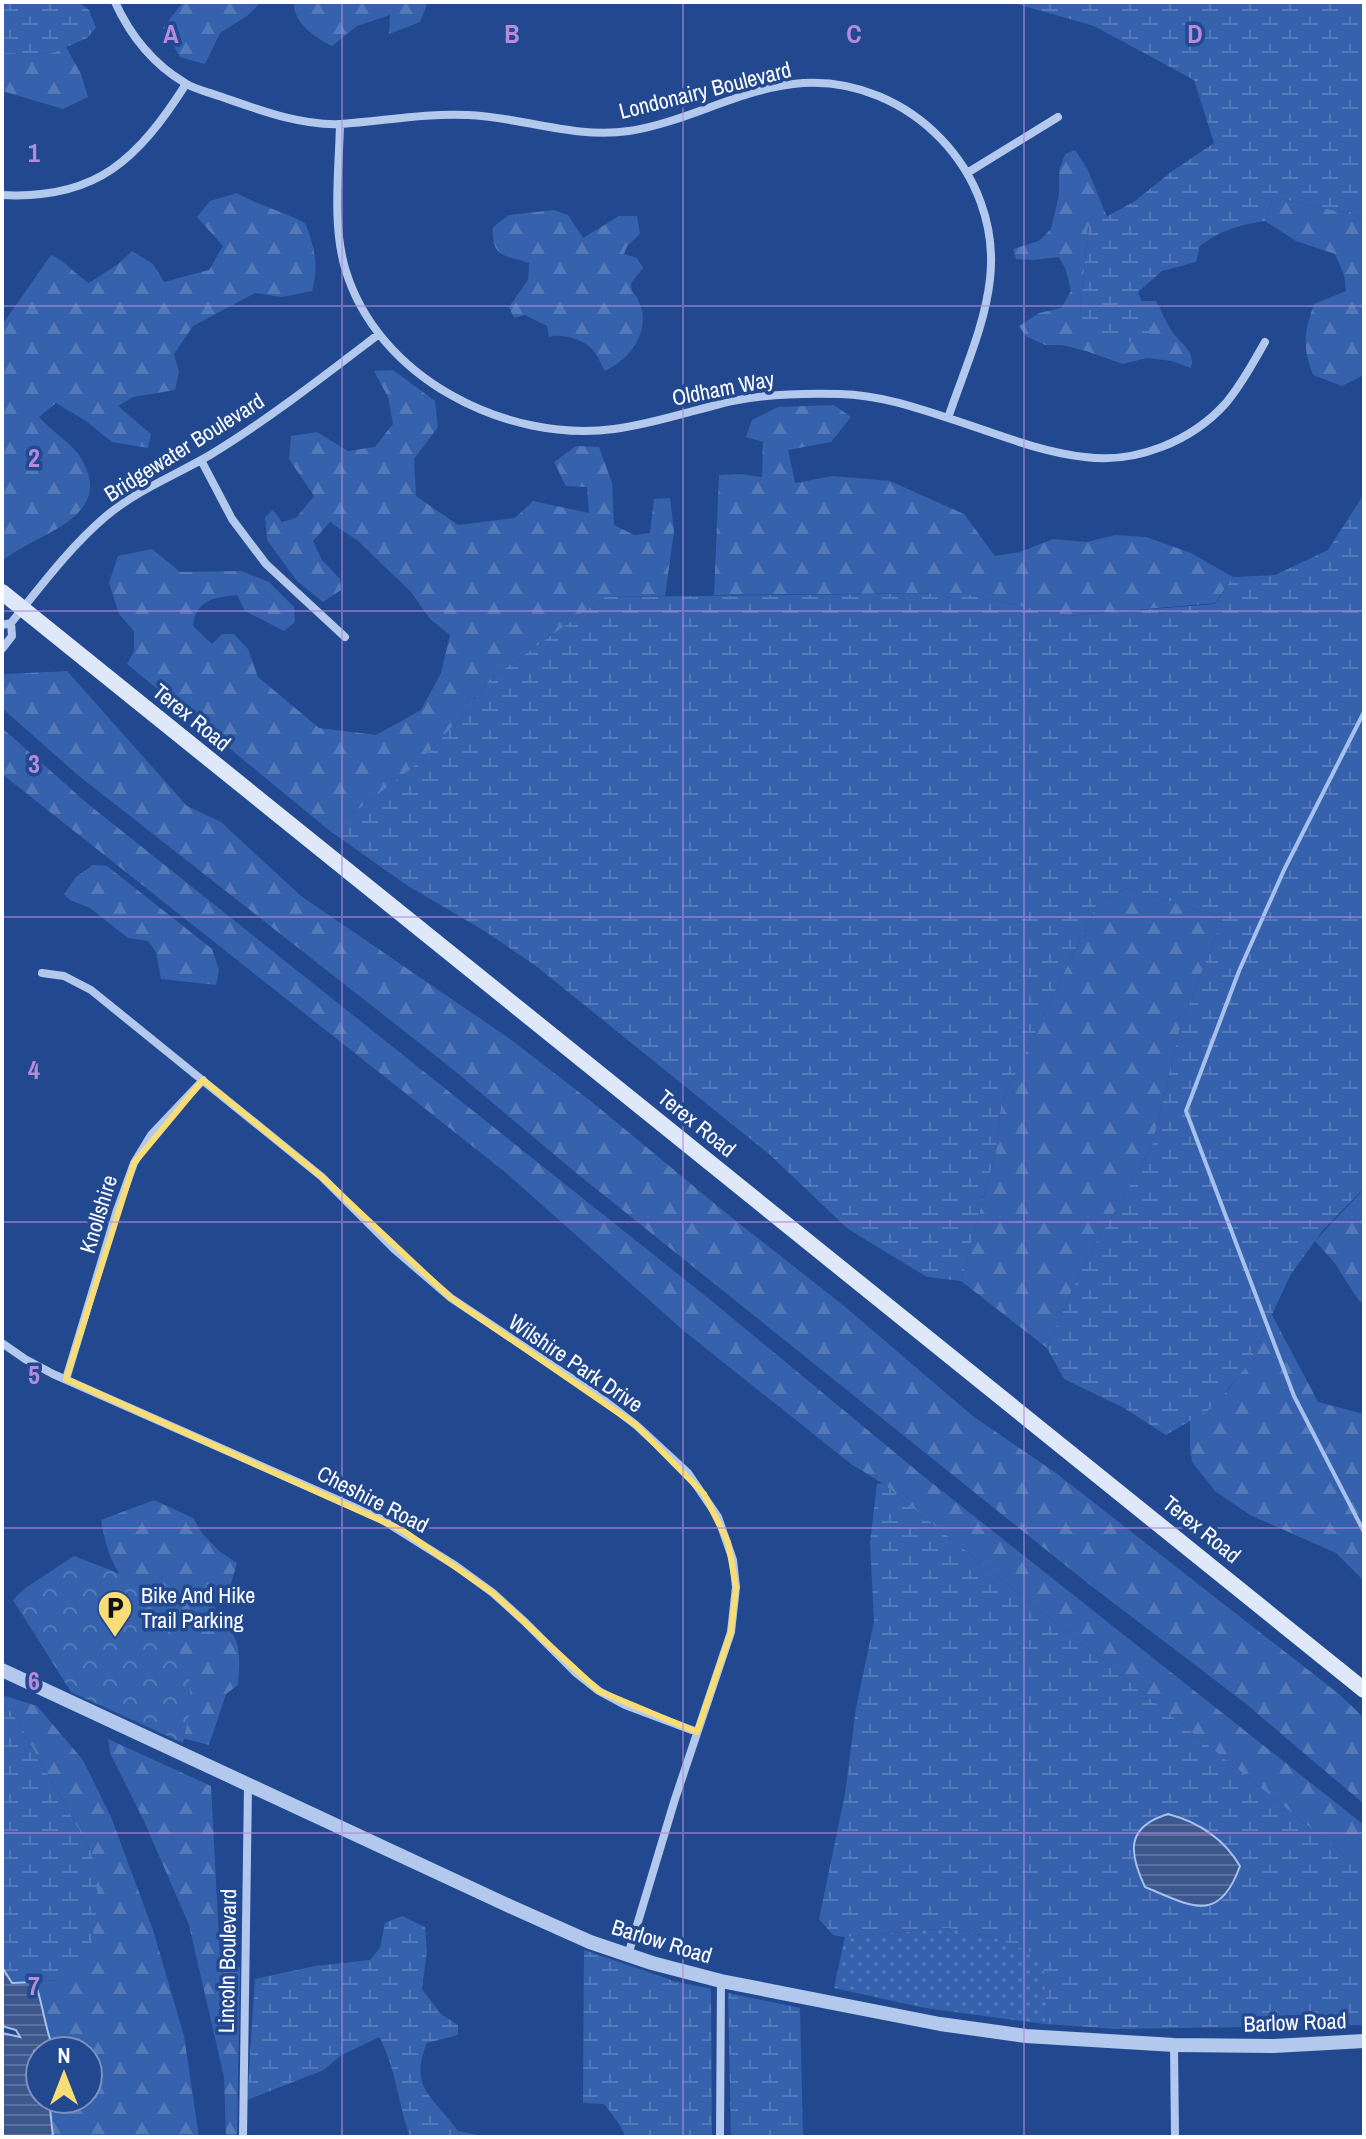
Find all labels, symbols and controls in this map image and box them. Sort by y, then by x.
text: A [163,16,179,51]
text: B [504,16,520,51]
text: C [846,16,862,51]
text: D [1187,16,1203,51]
street label: Londonairy Boulevard [616,54,794,126]
text: 1 [28,135,40,170]
street label: Oldham Way [669,363,777,413]
street label: Bridgewater Boulevard [98,386,270,508]
text: 2 [28,440,40,475]
street label: Terex Road [147,676,237,758]
text: 3 [28,746,40,781]
text: 4 [28,1052,40,1087]
street label: Terex Road [652,1082,742,1164]
street label: Knollshire [72,1171,124,1257]
street label: Wilshire Park Drive [503,1307,649,1419]
text: 5 [28,1357,40,1392]
street label: Cheshire Road [312,1458,434,1540]
street label: Terex Road [1157,1488,1247,1570]
place label: Bike And Hike Trail Parking [141,1580,255,1635]
parking icon: Bike And Hike Trail Parking [96,1589,134,1639]
text: 6 [28,1663,40,1698]
street label: Lincoln Boulevard [211,1889,243,2033]
street label: Barlow Road [608,1912,716,1970]
text: 7 [28,1968,40,2003]
street label: Barlow Road [1243,2005,1347,2039]
north arrow [24,2035,104,2115]
text: N [57,2040,71,2070]

